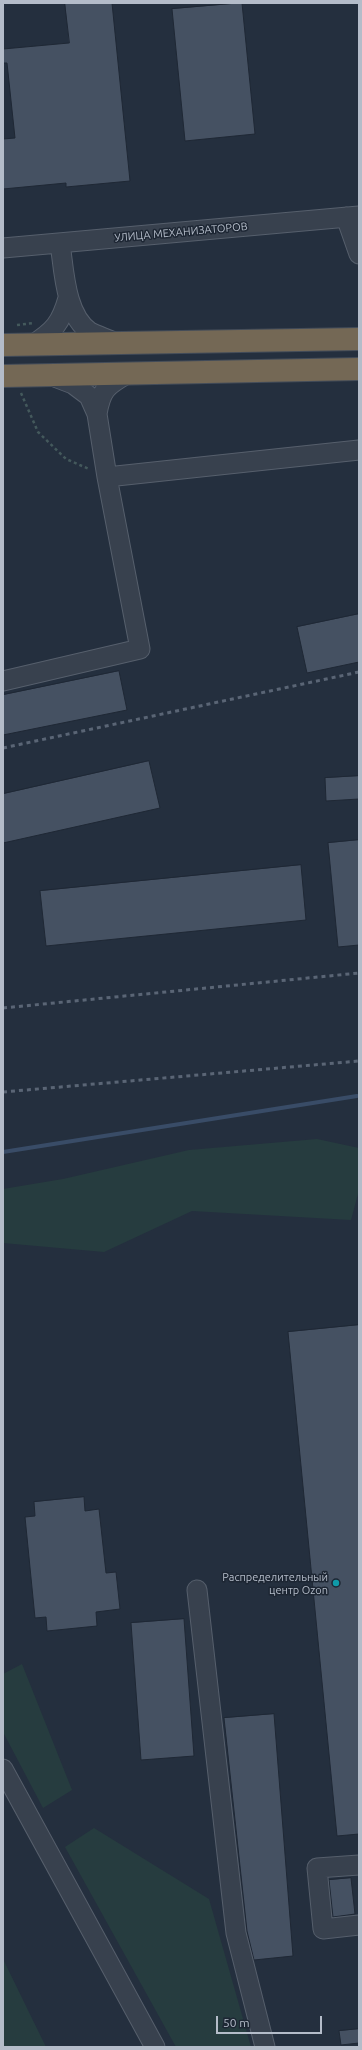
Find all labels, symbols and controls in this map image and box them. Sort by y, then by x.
street label: УЛИЦА МЕХАНИЗАТОРОВ [114,220,248,244]
place label: Распределительный центр Ozon [222,1570,328,1596]
marker: Распределительный центр Ozon [331,1578,341,1588]
scale bar [218,2008,324,2034]
text: 50 m [223,2016,250,2029]

